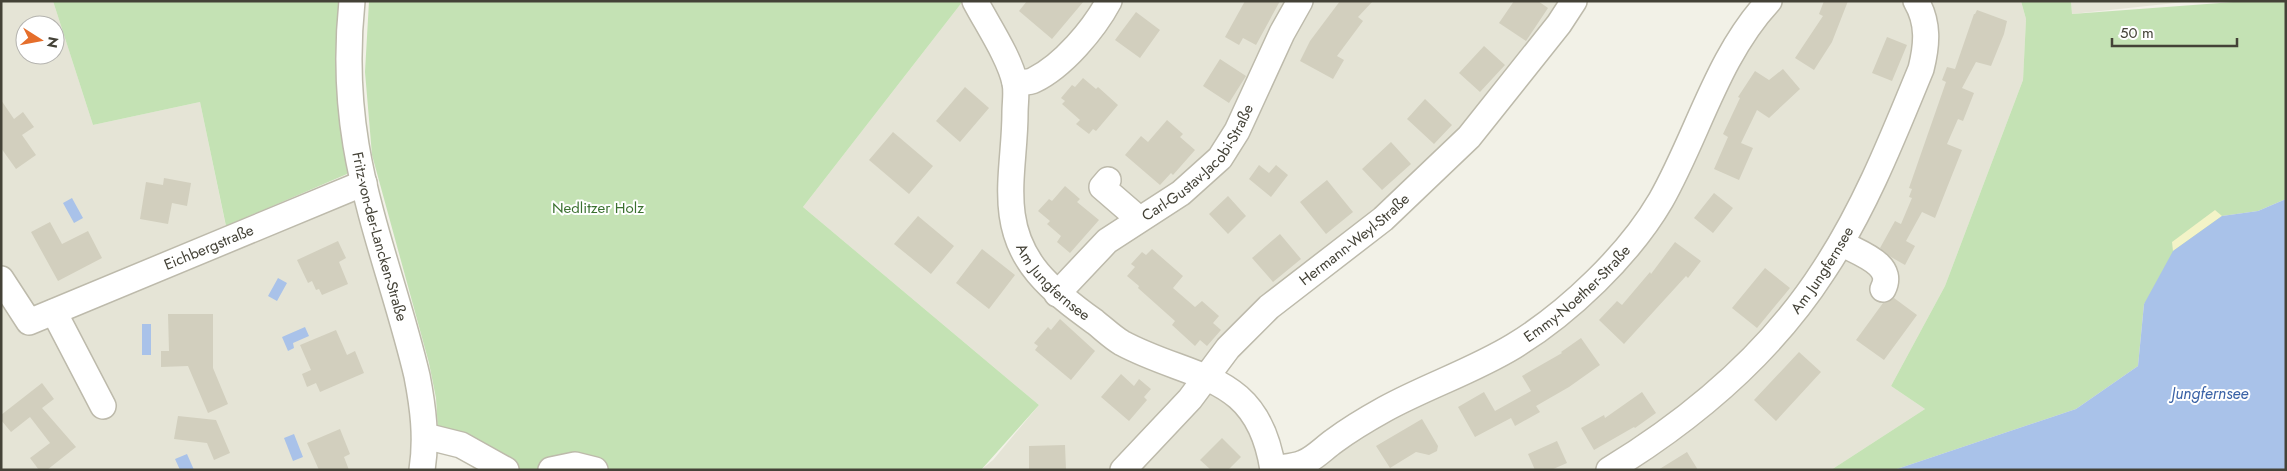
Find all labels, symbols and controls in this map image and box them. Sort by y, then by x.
north arrow [15,15,65,65]
scale bar [2112,15,2237,47]
text: 50 m [2120,22,2154,44]
text: N [42,35,64,50]
street label: Carl-Gustav-Jacobi-Straße [1137,100,1259,227]
street label: Fritz-von-der-Lancken-Straße [346,150,413,324]
street label: Hermann-Weyl-Straße [1294,188,1415,291]
park label: Nedlitzer Holz [552,197,644,219]
street label: Eichbergstraße [161,219,257,276]
street label: Am Jungfernsee [1785,222,1859,319]
street label: Am Jungfernsee [1010,240,1095,326]
street label: Emmy-Noether-Straße [1519,240,1636,348]
water label: Jungfernsee [2168,382,2249,405]

